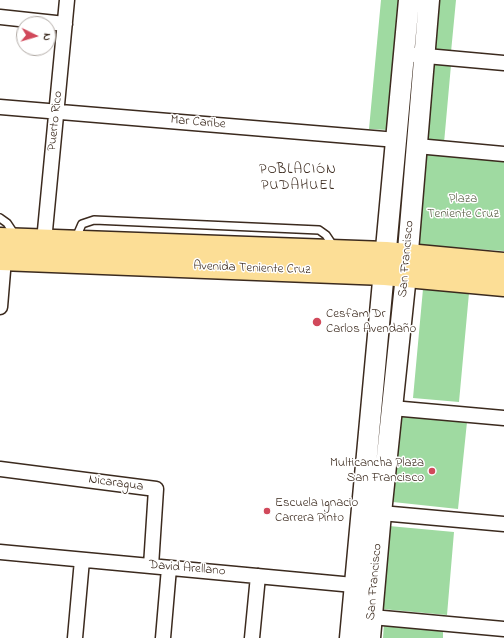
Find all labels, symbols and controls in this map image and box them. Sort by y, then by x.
north arrow [16,16,56,56]
text: N [39,33,55,41]
street label: Puerto Rico [45,90,67,152]
street label: Mar Caribe [170,113,226,133]
district label: POBLACIÓN PUDAHUEL [259,163,337,196]
park label: Plaza Teniente Cruz [427,192,499,223]
street label: San Francisco [396,220,418,298]
street label: Avenida Teniente Cruz [193,259,311,279]
place label: Cesfam Dr Carlos Avendaño [326,307,416,338]
marker: Cesfam Dr Carlos Avendaño [311,316,323,328]
place label: Multicancha Plaza San Francisco [330,456,424,487]
marker: Multicancha Plaza San Francisco [427,466,437,476]
street label: Nicaragua [88,472,144,496]
place label: Escuela Ignacio Carrera Pinto [275,496,358,527]
marker: Escuela Ignacio Carrera Pinto [262,506,272,516]
street label: San Francisco [364,543,386,621]
street label: David Arellano [148,558,226,580]

